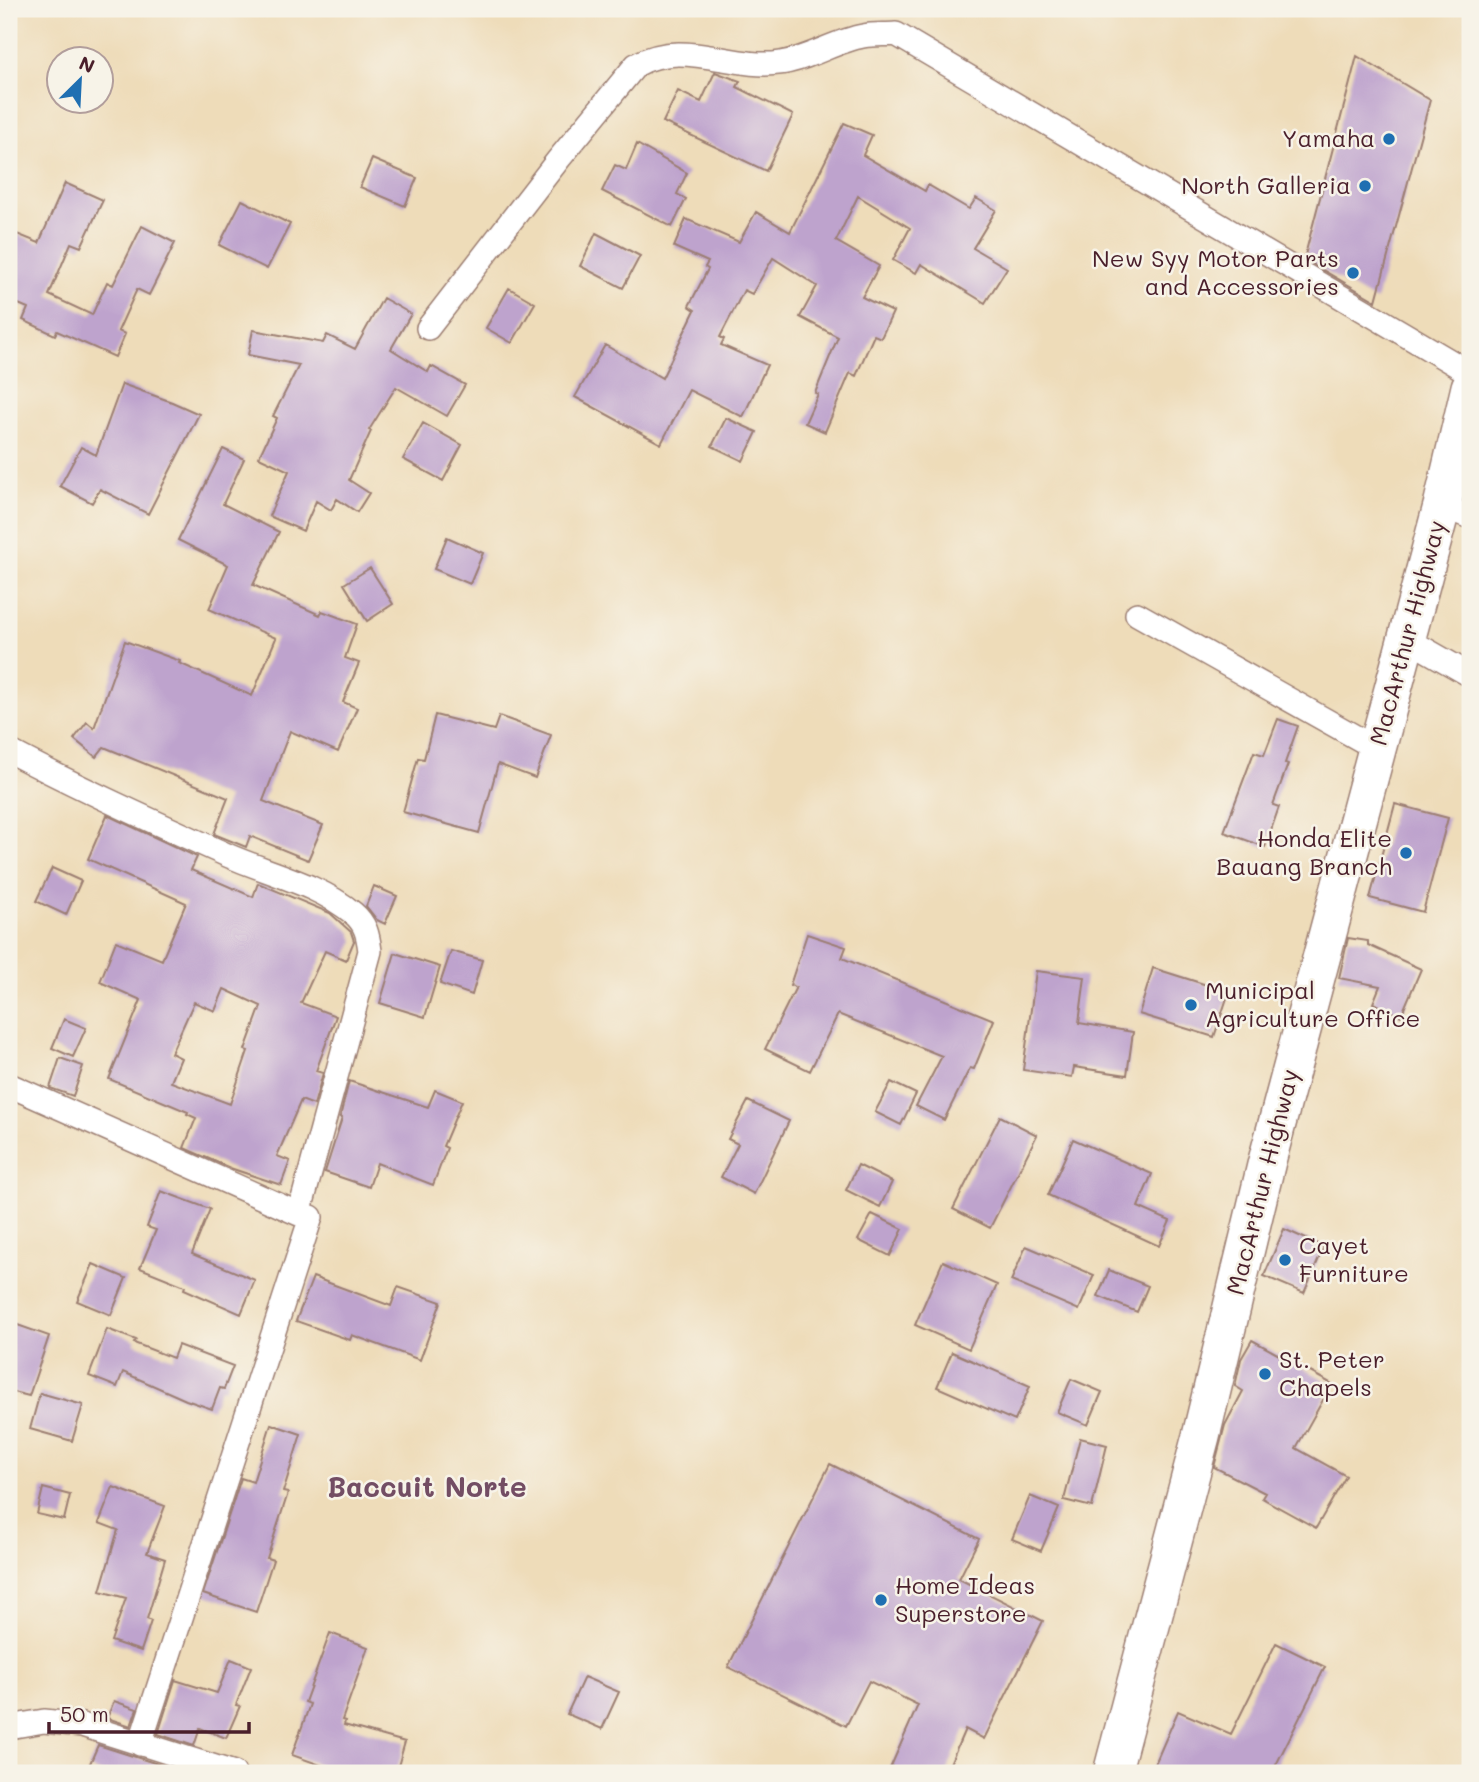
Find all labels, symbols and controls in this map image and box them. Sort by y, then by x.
north arrow [46,46,116,116]
text: N [75,50,99,78]
place label: Yamaha [1282,122,1375,153]
marker: Yamaha [1381,131,1397,147]
place label: North Galleria [1181,169,1351,200]
marker: North Galleria [1357,178,1373,194]
place label: New Syy Motor Parts and Accessories [1092,242,1339,301]
marker: New Syy Motor Parts and Accessories [1345,265,1361,281]
street label: MacArthur Highway [1362,517,1452,749]
place label: Honda Elite Bauang Branch [1216,822,1392,881]
marker: Honda Elite Bauang Branch [1398,845,1414,861]
place label: Municipal Agriculture Office [1205,974,1420,1033]
marker: Municipal Agriculture Office [1183,997,1199,1013]
street label: MacArthur Highway [1218,1065,1305,1298]
place label: Cayet Furniture [1299,1229,1409,1288]
marker: Cayet Furniture [1277,1252,1293,1268]
place label: St. Peter Chapels [1279,1343,1385,1402]
marker: St. Peter Chapels [1257,1366,1273,1382]
district label: Baccuit Norte [327,1468,527,1504]
place label: Home Ideas Superstore [895,1569,1035,1628]
marker: Home Ideas Superstore [873,1592,889,1608]
scale bar [49,1691,248,1735]
text: 50 m [60,1700,109,1727]

